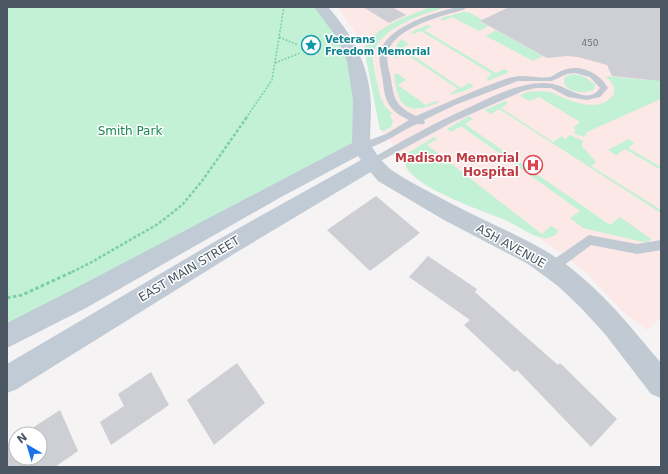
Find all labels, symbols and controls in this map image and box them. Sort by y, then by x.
place icon: Veterans Freedom Memorial [300,34,322,56]
place label: Veterans Freedom Memorial [325,34,430,57]
house number: 450 [581,38,599,48]
park label: Smith Park [98,124,162,138]
place label: Madison Memorial Hospital [395,151,519,179]
hospital icon: Madison Memorial Hospital [522,154,544,176]
street label: ASH AVENUE [474,221,548,271]
street label: EAST MAIN STREET [136,233,243,305]
north arrow [8,426,48,466]
text: N [15,431,30,446]

